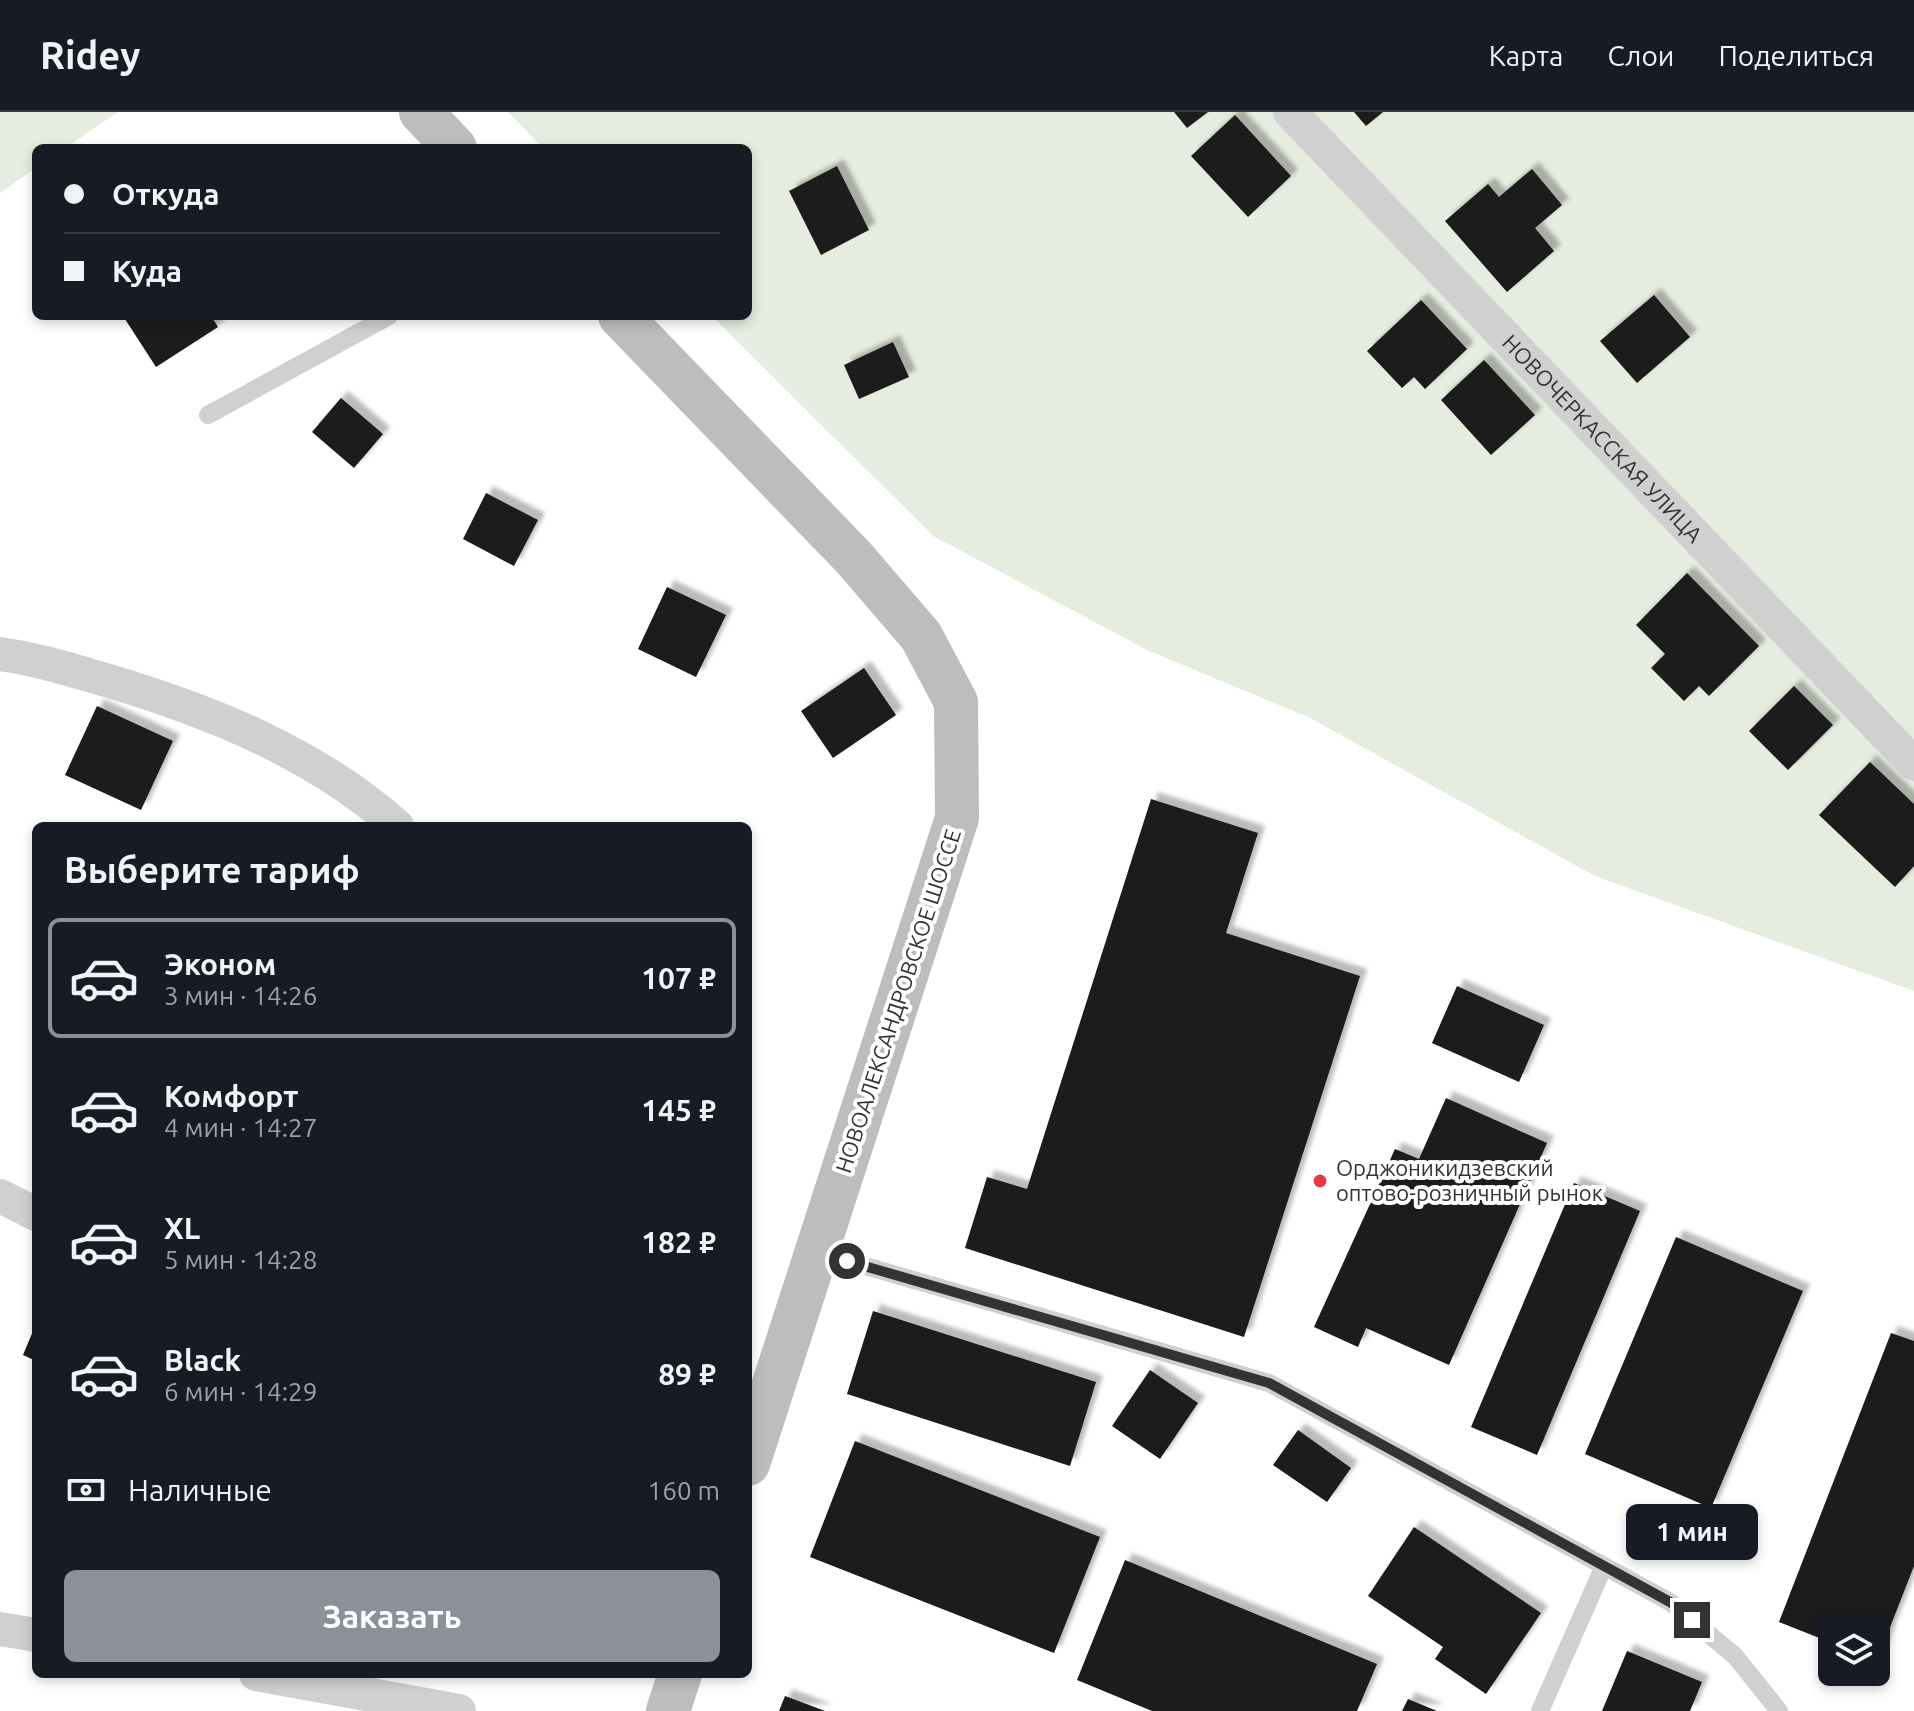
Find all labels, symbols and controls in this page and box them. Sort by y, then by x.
text: Ridey [40,34,140,76]
text: Карта [1489,40,1563,71]
text: Слои [1607,40,1674,71]
text: Поделиться [1718,40,1874,71]
text: Откуда [112,177,220,211]
text: Куда [112,254,182,288]
street label: НОВОЧЕРКАССКАЯ УЛИЦА [1498,329,1708,548]
street label: НОВОАЛЕКСАНДРОВСКОЕ ШОССЕ [830,826,965,1176]
text: Выберите тариф [64,849,360,890]
icon: car [68,942,140,1014]
text: Эконом [164,947,276,981]
text: 107 ₽ [641,961,716,995]
text: 3 мин · 14:26 [164,981,317,1010]
icon: car [68,1074,140,1146]
text: Комфорт [164,1079,298,1113]
text: 145 ₽ [641,1093,716,1127]
text: 4 мин · 14:27 [164,1113,317,1142]
place label: Орджоникидзевский оптово-розничный рынок [1336,1155,1603,1205]
marker: Орджоникидзевский оптово-розничный рынок [1311,1172,1329,1190]
icon: car [68,1206,140,1278]
text: XL [164,1211,200,1245]
text: 182 ₽ [641,1225,716,1259]
route start [829,1243,865,1279]
text: 5 мин · 14:28 [164,1245,317,1274]
icon: car [68,1338,140,1410]
text: Black [164,1343,241,1377]
text: 89 ₽ [658,1357,716,1391]
text: 6 мин · 14:29 [164,1377,317,1406]
icon: cash [64,1468,108,1512]
text: Наличные [128,1473,272,1507]
text: 160 m [648,1476,720,1505]
callout: 1 мин [1626,1504,1758,1560]
text: 1 мин [1656,1517,1728,1546]
button: Заказать [64,1570,720,1662]
route end [1674,1602,1710,1638]
map controls [1818,1614,1890,1686]
button: layers [1818,1614,1890,1686]

